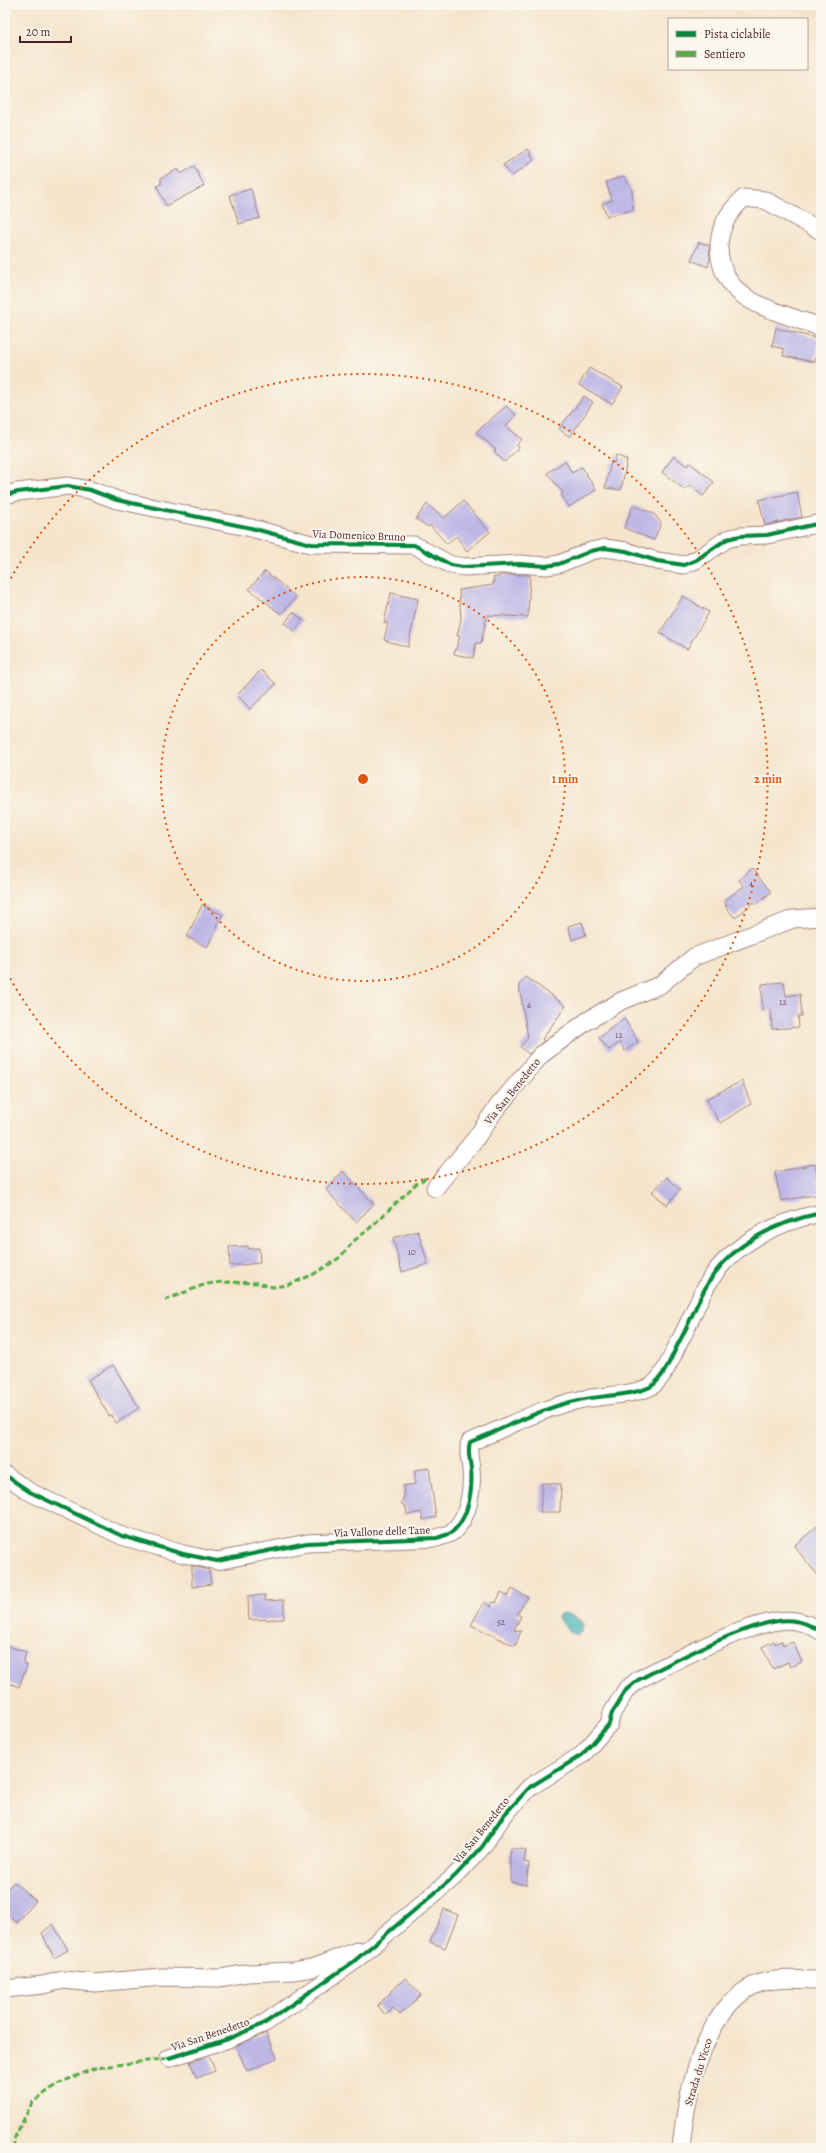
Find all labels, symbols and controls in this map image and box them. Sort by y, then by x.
scale bar [20,18,71,44]
legend [668,18,808,70]
text: 20 m [26,24,50,40]
text: Pista ciclabile [704,26,771,42]
text: Sentiero [704,46,745,62]
street label: Via Domenico Bruno [311,526,406,545]
text: 1 min [552,771,579,787]
text: 2 min [754,771,782,787]
centre of rings [356,772,370,786]
house number: 4 [749,877,753,889]
house number: 12 [779,996,787,1008]
house number: 6 [527,999,531,1011]
house number: 12 [615,1029,623,1041]
street label: Via San Benedetto [480,1055,544,1128]
house number: 10 [408,1246,416,1258]
street label: Via Vallone delle Tane [333,1522,431,1541]
house number: 52 [497,1616,506,1628]
street label: Via San Benedetto [449,1794,513,1867]
street label: Via San Benedetto [168,2014,252,2055]
street label: Strada du Vicco [681,2036,716,2108]

